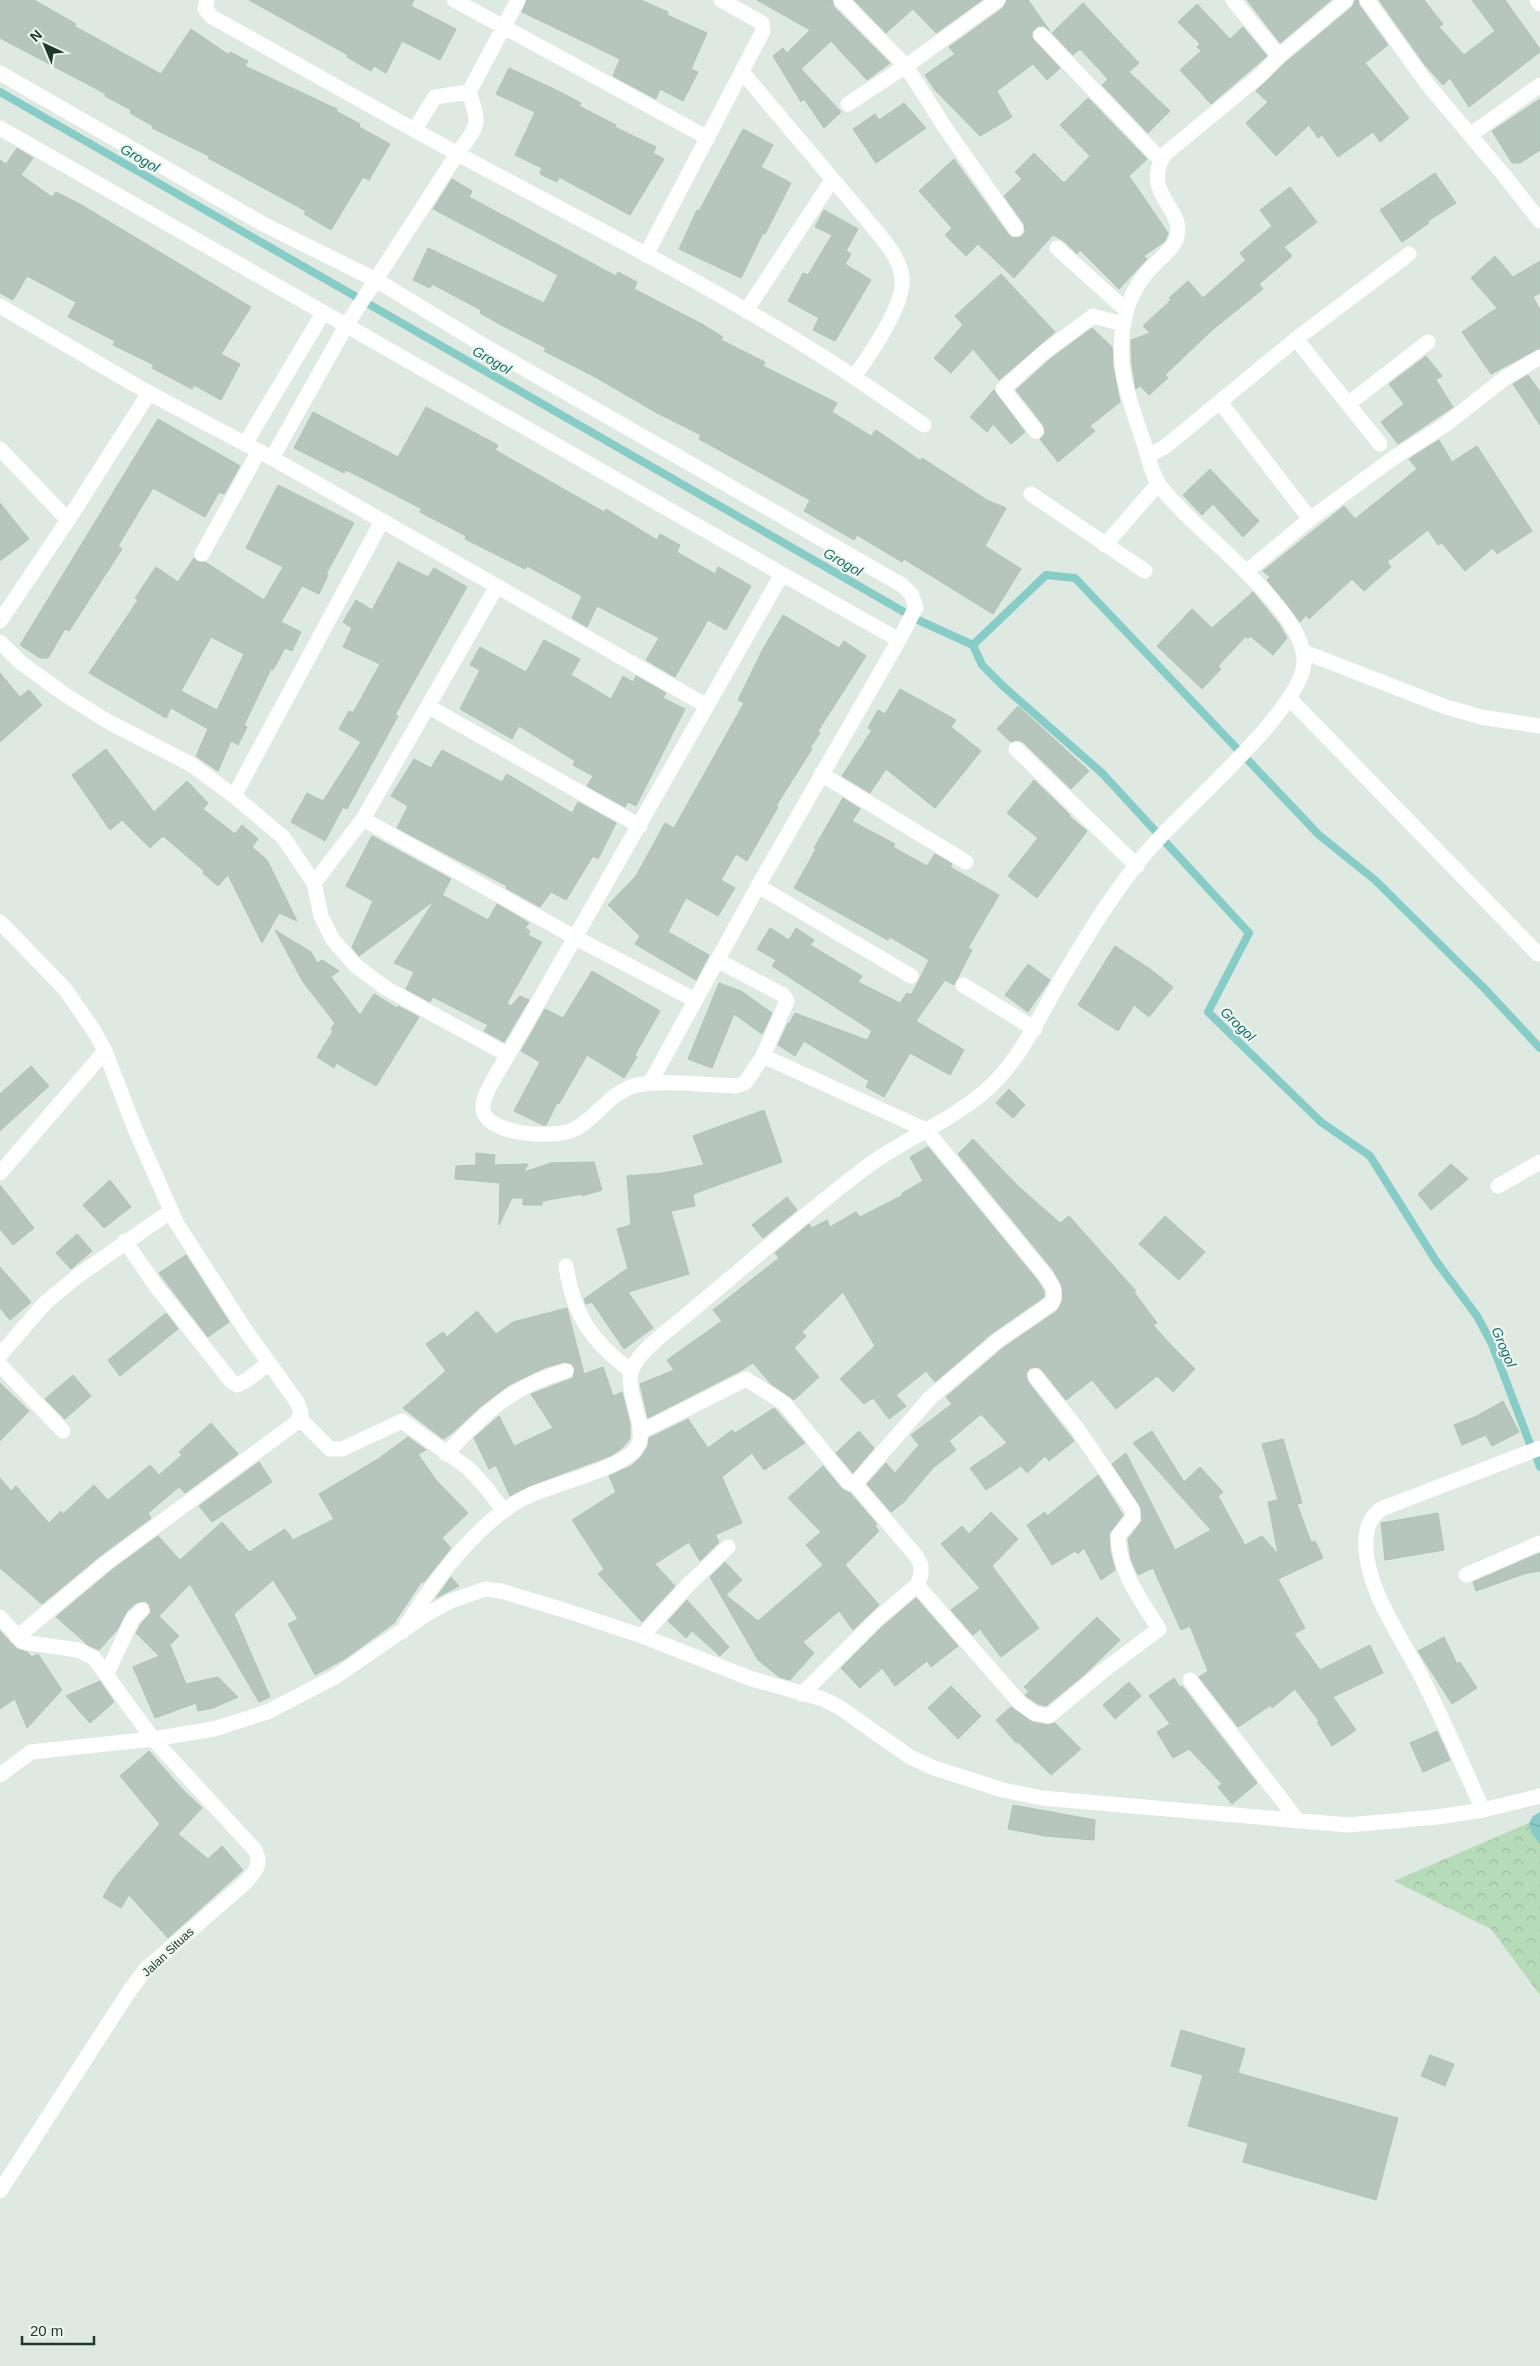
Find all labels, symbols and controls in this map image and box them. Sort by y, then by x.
north arrow [20,20,70,70]
text: N [27,26,45,45]
water label: Grogol [118,141,163,176]
water label: Grogol [470,343,515,378]
water label: Grogol [821,545,866,580]
water label: Grogol [1217,1004,1259,1045]
water label: Grogol [1488,1325,1520,1370]
street label: Jalan Situas [139,1925,197,1979]
scale bar [22,2314,95,2346]
text: 20 m [30,2322,63,2339]

